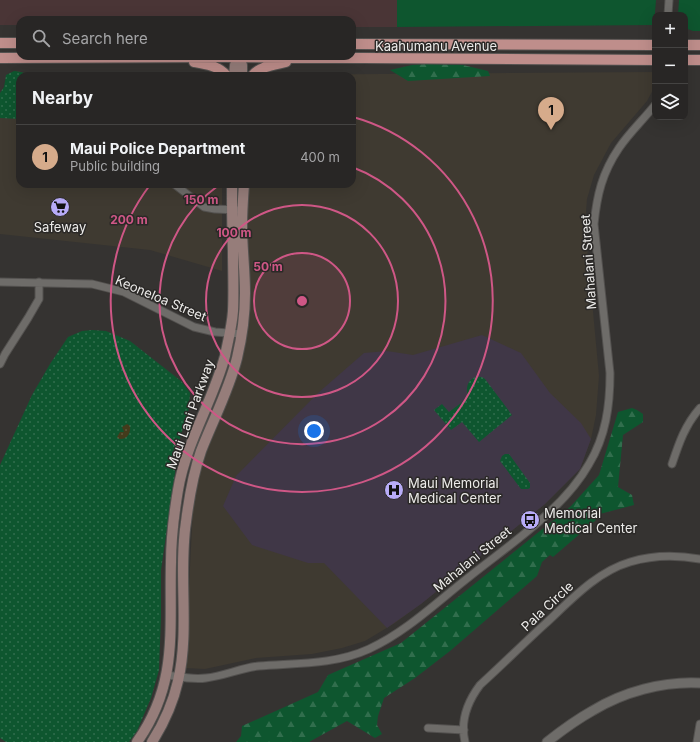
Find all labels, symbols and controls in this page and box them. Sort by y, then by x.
map controls [652,12,688,120]
button: + [652,12,688,48]
search box [16,16,356,60]
icon: search [30,27,52,49]
text: Search here [62,29,148,48]
street label: Kaahumanu Avenue [375,38,497,54]
button: − [652,48,688,84]
button: layers [652,84,688,120]
text: Nearby [32,88,93,108]
pin: 1 [538,97,564,130]
text: Maui Police Department [70,139,245,158]
text: 1 [42,149,48,165]
text: 400 m [300,149,340,165]
text: Public building [70,158,160,174]
text: 150 m [184,192,218,207]
supermarket icon: Safeway [49,196,71,218]
text: 200 m [110,212,148,227]
street label: Mahalani Street [577,214,599,310]
place label: Safeway [34,219,86,235]
text: 100 m [216,225,252,240]
text: 50 m [253,259,283,274]
street label: Keoneloa Street [113,272,209,324]
centre of rings [295,294,309,308]
street label: Maui Lani Parkway [163,357,217,471]
your location [304,421,324,441]
place label: Maui Memorial Medical Center [408,475,502,506]
hospital icon: Maui Memorial Medical Center [383,479,405,501]
place label: Memorial Medical Center [544,505,638,536]
bus stop icon: Memorial Medical Center [519,509,541,531]
street label: Mahalani Street [430,523,514,595]
street label: Pala Circle [518,578,576,634]

